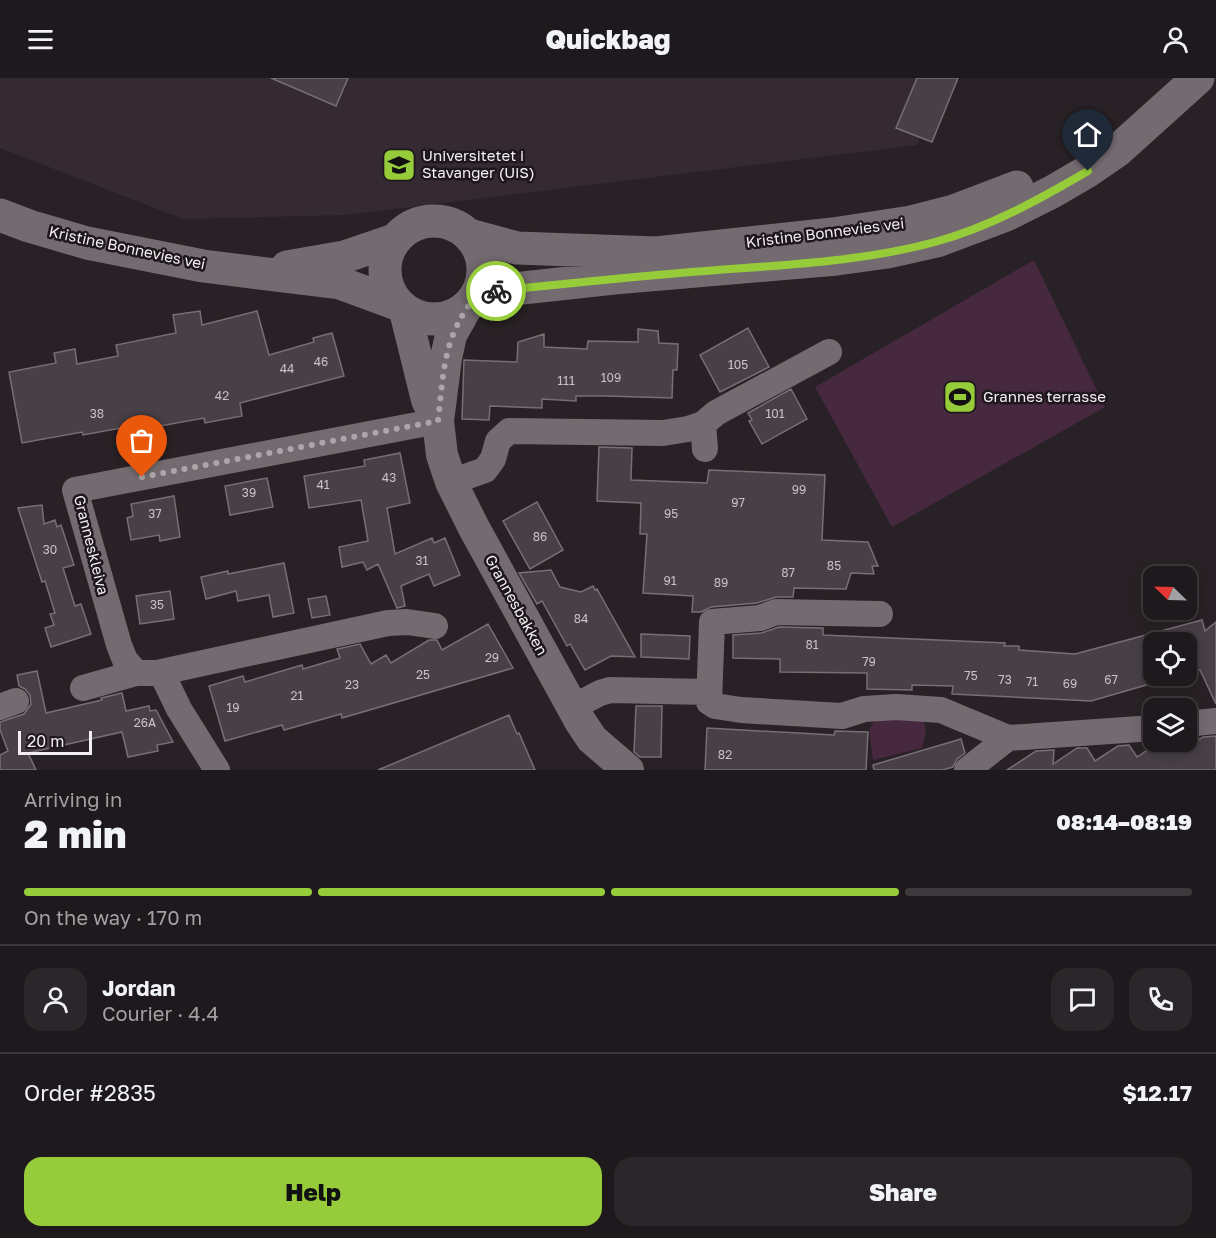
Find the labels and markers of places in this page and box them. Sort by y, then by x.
pin [1062,109,1113,171]
place label: Universitetet i Stavanger (UiS) [422,146,535,181]
school or university icon: Universitetet i Stavanger (UiS) [381,147,417,183]
sports icon: Grannes terrasse [942,379,978,415]
place label: Grannes terrasse [983,387,1106,405]
pin [116,415,167,477]

